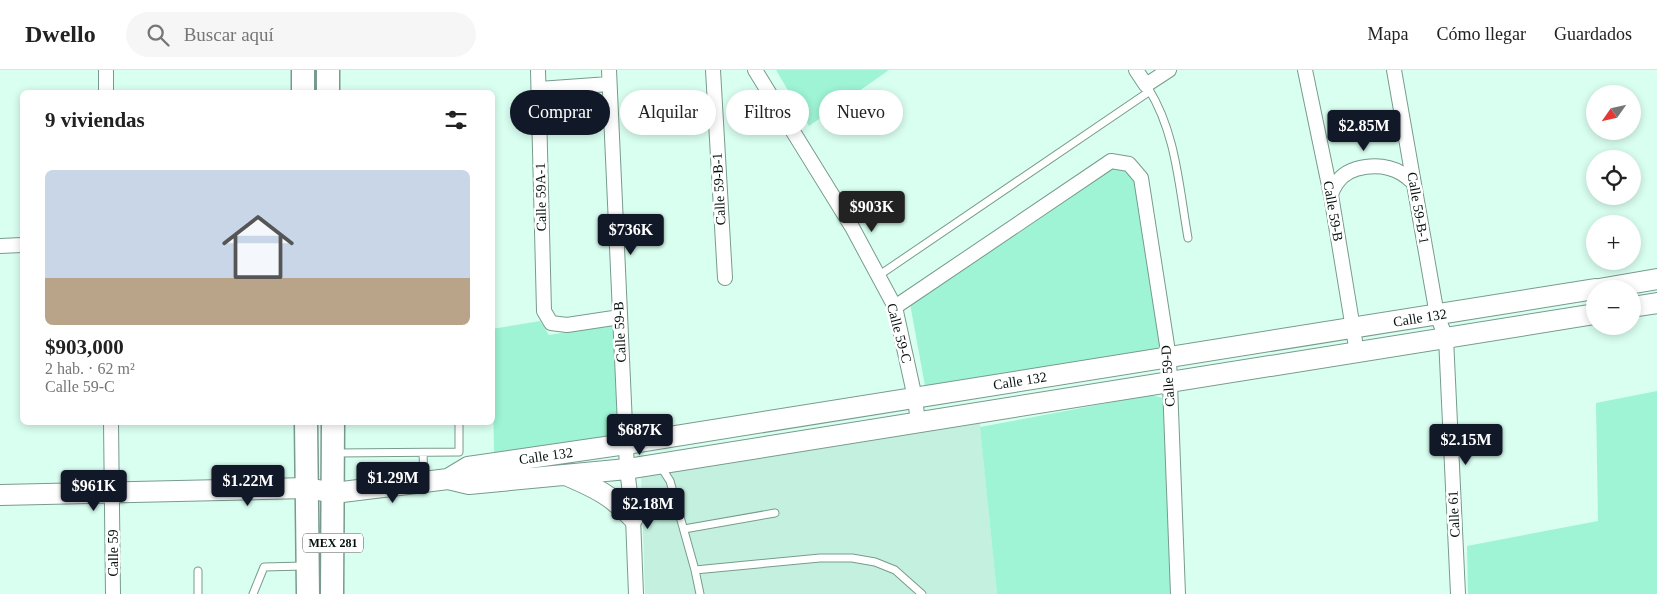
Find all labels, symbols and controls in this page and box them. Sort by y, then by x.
search box [126,12,476,57]
text: Dwello [25,21,96,47]
icon: search [144,21,172,49]
text: Buscar aquí [184,24,274,45]
text: Mapa [1368,24,1409,44]
text: Cómo llegar [1437,24,1526,44]
text: Guardados [1554,24,1632,44]
north arrow [1586,85,1641,140]
map controls [1586,85,1641,335]
chip: Comprar [510,90,610,135]
chip: Alquilar [620,90,716,135]
chip: Filtros [726,90,809,135]
chip: Nuevo [819,90,903,135]
icon: filters [442,106,470,134]
text: 9 viviendas [45,108,145,132]
pin: $2.85M [1323,109,1405,152]
text: $2.85M [1338,117,1390,134]
button: locate [1586,150,1641,205]
street label: Calle 59-B-1 [710,152,728,226]
street label: Calle 59A-1 [533,162,549,232]
street label: Calle 59-B-1 [1404,171,1432,245]
street label: Calle 59-B [1320,180,1346,242]
pin: $903K [837,190,907,233]
text: $903K [850,198,894,215]
icon: home [213,202,303,292]
pin: $736K [596,214,666,256]
button: + [1586,215,1641,270]
text: $736K [609,221,653,238]
button: − [1586,280,1641,335]
street label: Calle 59-B [611,301,629,363]
street label: Calle 59-C [884,302,914,364]
street label: Calle 132 [1392,306,1448,330]
text: $903,000 [45,335,124,359]
street label: Calle 59-D [1158,345,1178,407]
text: 2 hab. · 62 m² [45,360,135,377]
street label: Calle 132 [992,369,1048,393]
text: Calle 59-C [45,378,115,395]
pin: $687K [605,414,675,456]
text: $687K [618,421,662,438]
pin: $2.15M [1425,424,1507,466]
text: $2.15M [1440,431,1492,448]
street label: Calle 132 [518,445,574,467]
pin: $1.29M [352,462,434,504]
pin: $1.22M [207,464,289,507]
text: $1.29M [367,469,419,486]
pin: $961K [59,470,129,512]
text: $1.22M [222,472,274,489]
text: $961K [72,477,116,494]
pin: $2.18M [607,488,689,530]
street label: Calle 61 [1445,490,1463,538]
text: $2.18M [622,495,674,512]
street label: Calle 59 [106,529,121,577]
road number: MEX 281 [303,533,363,552]

